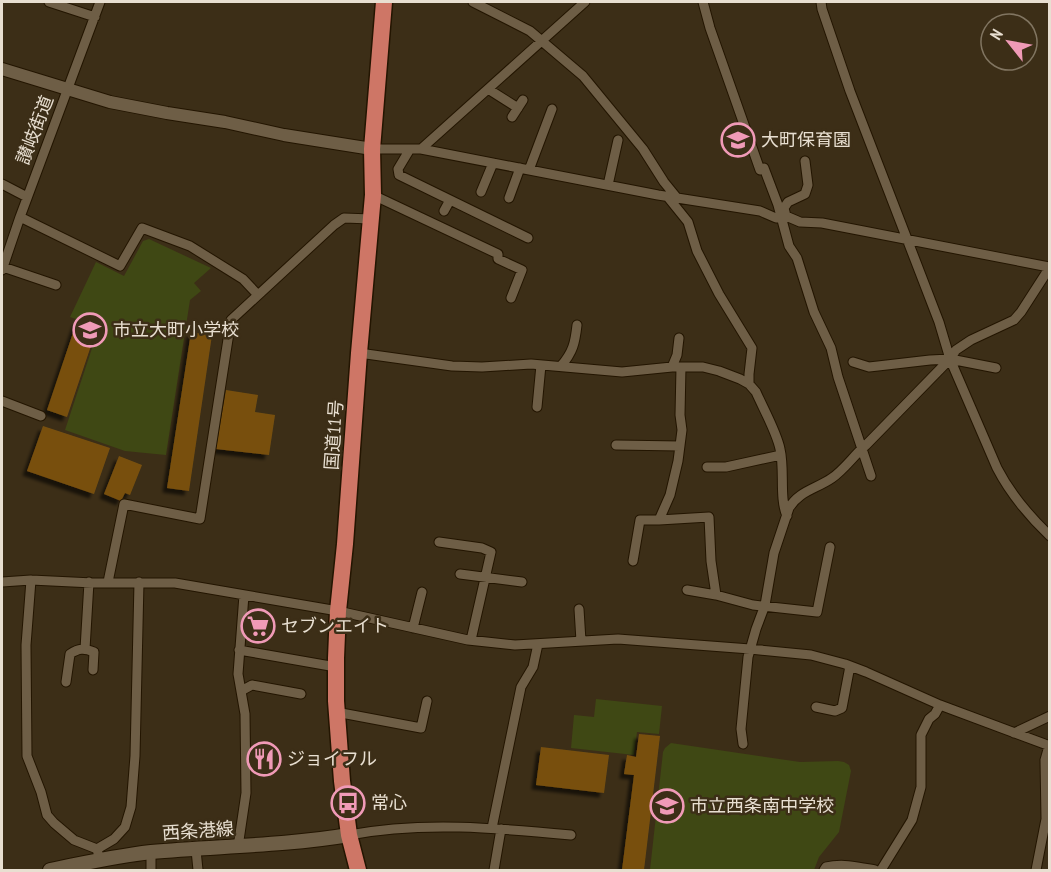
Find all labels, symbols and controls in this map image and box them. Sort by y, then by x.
north arrow [979,12,1039,72]
text: N [985,25,1007,43]
street label: 讃岐街道 [11,92,58,168]
school or university icon: 大町保育園 [720,122,756,158]
place label: 大町保育園 [761,128,851,151]
school or university icon: 市立大町小学校 [72,312,108,348]
place label: 市立大町小学校 [113,318,239,341]
street label: 国道11号 [320,399,347,471]
supermarket icon: セブンエイト [240,608,276,644]
place label: セブンエイト [281,614,389,637]
restaurant icon: ジョイフル [246,741,282,777]
place label: ジョイフル [287,747,377,770]
bus stop icon: 常心 [330,785,366,821]
school or university icon: 市立西条南中学校 [649,788,685,824]
place label: 常心 [371,791,407,814]
place label: 市立西条南中学校 [690,794,834,817]
street label: 西条港線 [161,817,235,844]

